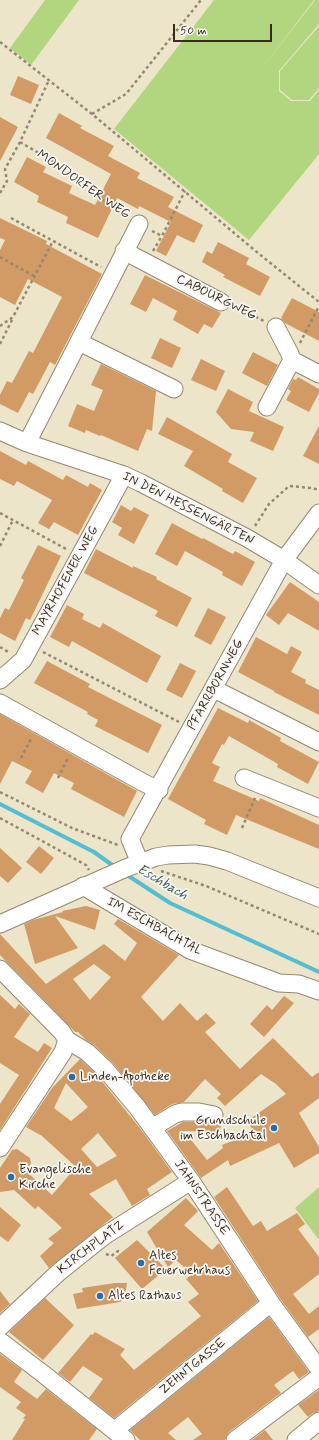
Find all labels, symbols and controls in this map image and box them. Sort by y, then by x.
scale bar [175,16,274,42]
text: 50 m [180,23,207,39]
street label: MONDORFER WEG [33,147,133,223]
street label: CABOURGWEG [173,272,259,324]
street label: IN DEN HESSENGÄRTEN [120,469,256,549]
street label: MAYRHOFENER WEG [29,524,103,638]
street label: PFARRBORNWEG [185,637,247,733]
water label: Eschbach [134,861,190,905]
street label: IM ESCHBACHTAL [104,894,204,960]
place label: Linden-Apotheke [80,1069,170,1085]
marker: Linden-Apotheke [67,1072,77,1082]
place label: Grundschule im Eschbachtal [180,1113,266,1144]
marker: Grundschule im Eschbachtal [269,1123,279,1133]
street label: JAHNSTRASSE [170,1157,232,1239]
place label: Evangelische Kirche [19,1162,91,1193]
marker: Evangelische Kirche [6,1172,16,1182]
street label: KIRCHPLATZ [55,1218,127,1278]
place label: Altes Feuerwehrhaus [149,1248,230,1279]
marker: Altes Feuerwehrhaus [136,1258,146,1268]
place label: Altes Rathaus [108,1288,181,1304]
marker: Altes Rathaus [95,1291,105,1301]
street label: ZEHNTGASSE [157,1335,229,1399]

